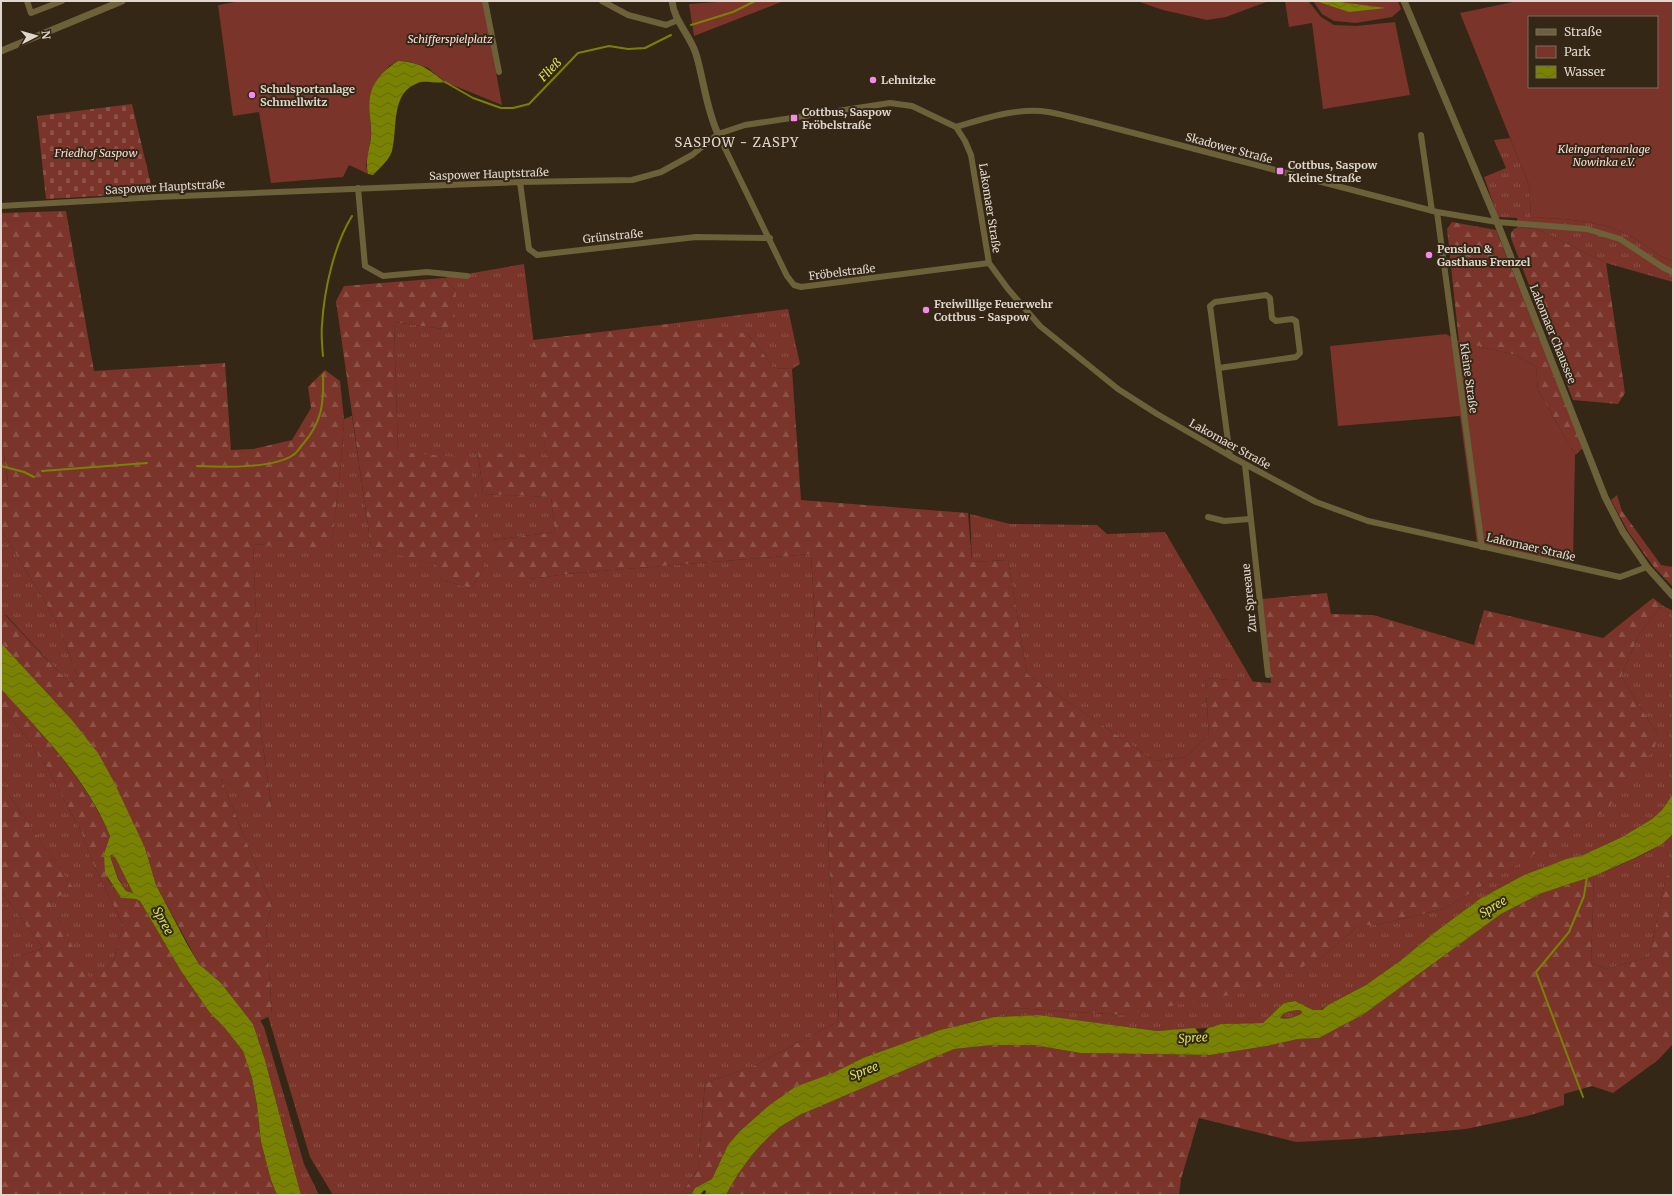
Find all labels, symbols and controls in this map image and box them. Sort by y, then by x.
north arrow [16,16,56,56]
legend [1528,16,1658,88]
text: Straße [1564,24,1602,39]
text: N [39,30,53,40]
park label: Schifferspielplatz [407,32,493,46]
text: Park [1564,44,1591,59]
water label: Fließ [534,55,564,85]
text: Wasser [1563,64,1606,79]
place label: Lehnitzke [881,73,936,87]
marker: Lehnitzke [868,75,878,85]
place label: Schulsportanlage Schmellwitz [260,82,355,109]
marker: Schulsportanlage Schmellwitz [247,90,257,100]
place label: Cottbus, Saspow Fröbelstraße [802,105,892,132]
marker: Cottbus, Saspow Fröbelstraße [789,113,799,123]
street label: Skadower Straße [1184,130,1274,166]
district label: SASPOW - ZASPY [675,134,799,151]
park label: Kleingartenanlage Nowinka e.V. [1557,142,1651,169]
park label: Friedhof Saspow [54,146,137,160]
place label: Cottbus, Saspow Kleine Straße [1288,158,1378,185]
street label: Lakomaer Straße [976,162,1004,254]
street label: Saspower Hauptstraße [429,165,549,183]
marker: Cottbus, Saspow Kleine Straße [1275,166,1285,176]
street label: Saspower Hauptstraße [105,177,225,197]
street label: Grünstraße [582,226,644,246]
place label: Pension & Gasthaus Frenzel [1437,242,1531,269]
marker: Pension & Gasthaus Frenzel [1424,250,1434,260]
street label: Fröbelstraße [808,261,876,283]
street label: Lakomaer Chaussee [1527,282,1579,386]
place label: Freiwillige Feuerwehr Cottbus - Saspow [934,297,1053,324]
marker: Freiwillige Feuerwehr Cottbus - Saspow [921,305,931,315]
street label: Kleine Straße [1457,342,1481,414]
street label: Lakomaer Straße [1187,416,1273,472]
street label: Lakomaer Straße [1485,530,1577,564]
street label: Zur Spreeaue [1238,563,1260,633]
water label: Spree [1476,893,1509,921]
water label: Spree [150,904,177,937]
water label: Spree [1178,1029,1208,1046]
water label: Spree [847,1058,880,1083]

